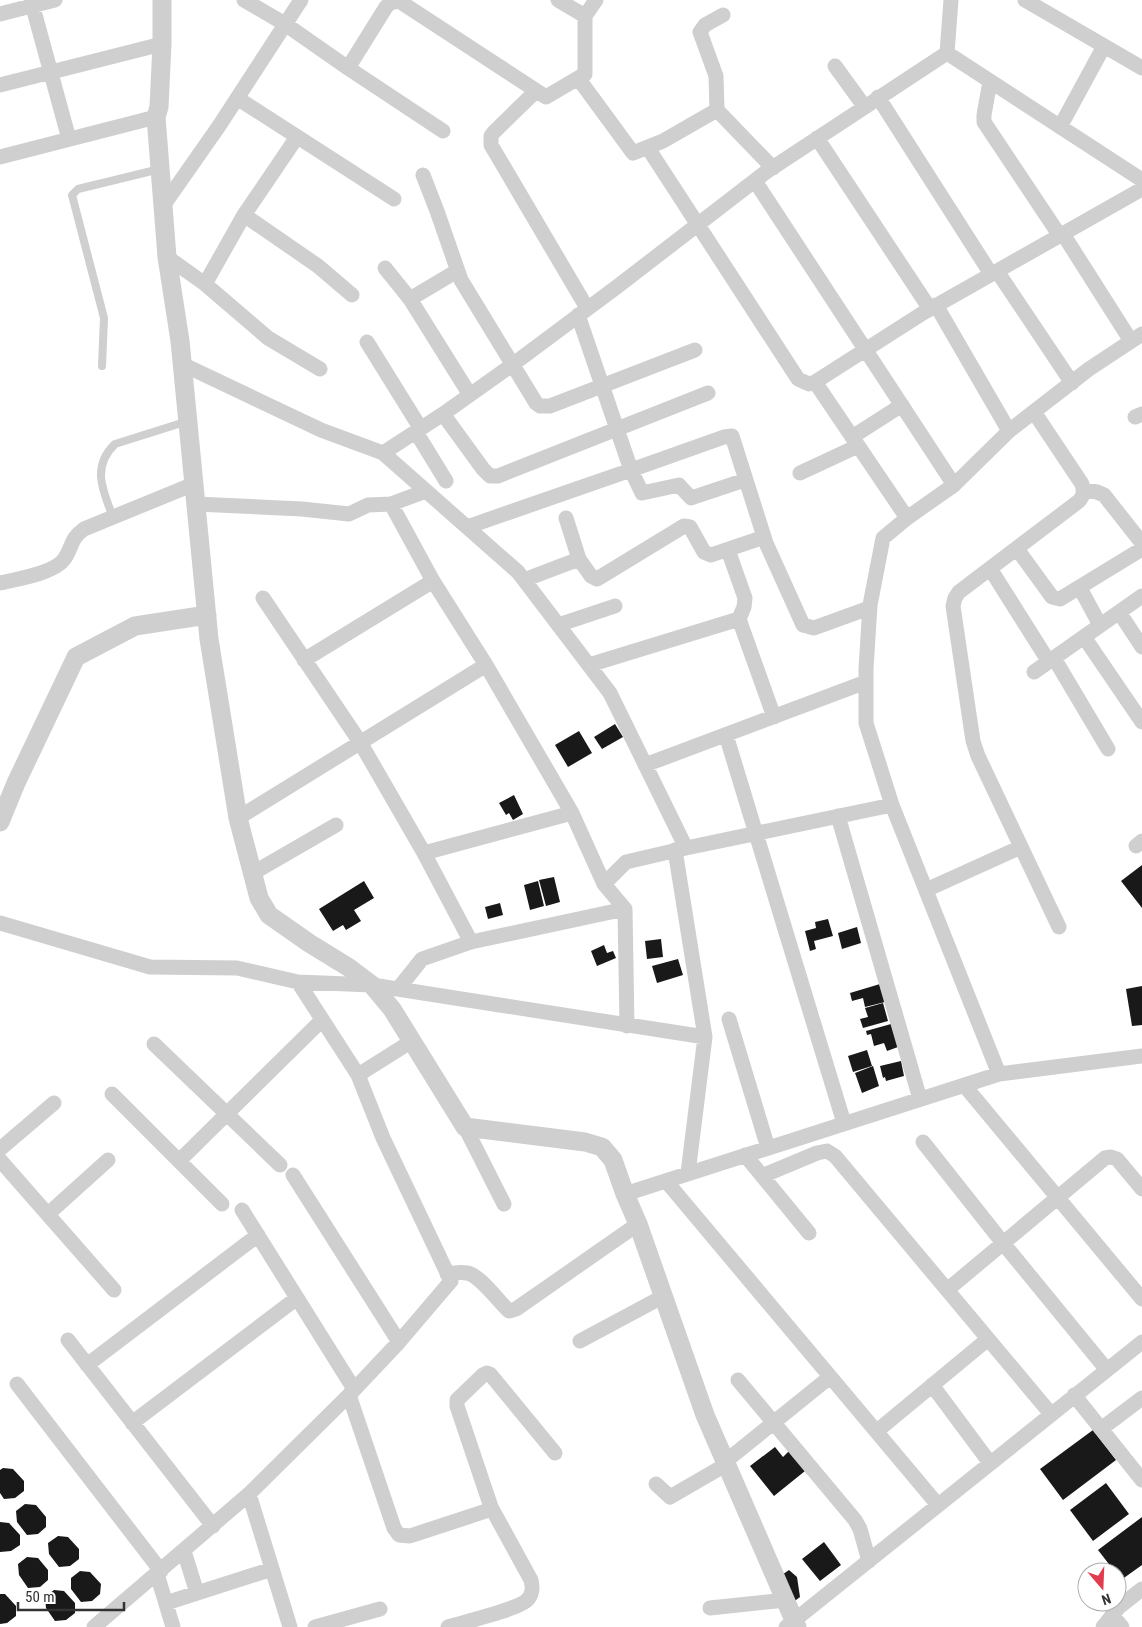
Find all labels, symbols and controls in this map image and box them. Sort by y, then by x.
north arrow [1077,1562,1127,1612]
scale bar [18,1580,124,1612]
text: 50 m [25,1588,55,1606]
text: N [1100,1590,1113,1608]

